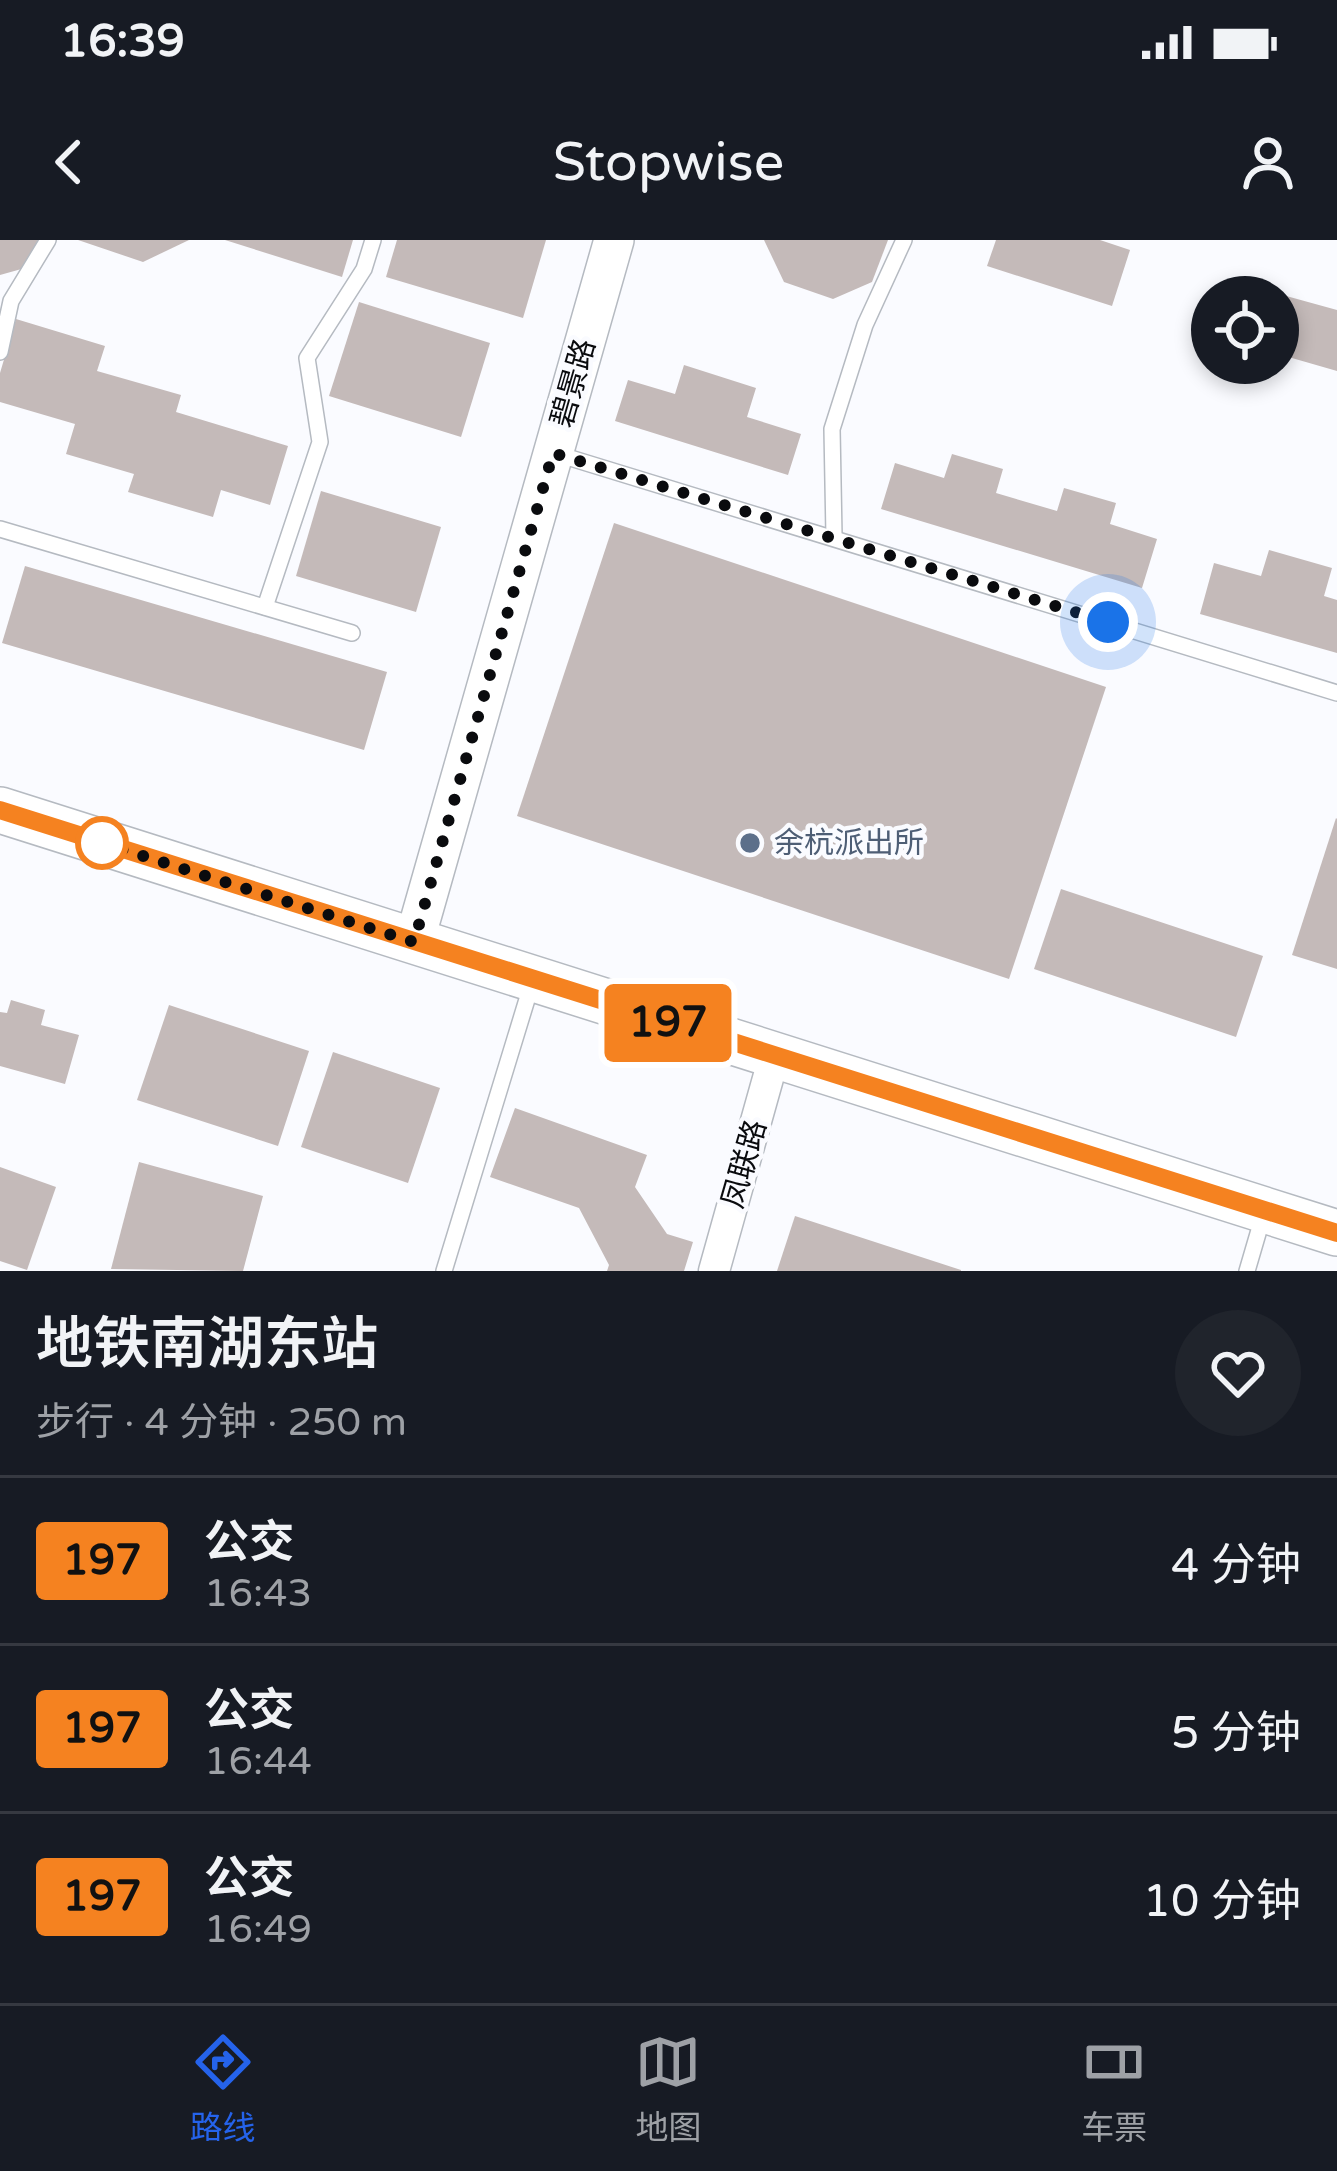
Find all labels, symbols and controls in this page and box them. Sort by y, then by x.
text: 16:39 [60,15,185,69]
icon: back [36,129,102,195]
icon: person [1235,129,1301,195]
text: Stopwise [553,130,784,195]
map controls [1191,276,1299,384]
button: locate [1191,276,1299,384]
street label: 碧景路 [543,335,604,431]
your location [1078,592,1138,652]
unlabelled marker [77,818,127,868]
place label: 余杭派出所 [774,825,924,862]
marker: 余杭派出所 [737,830,763,856]
line badge: 197 [599,984,737,1062]
text: 197 [628,997,708,1048]
street label: 凤联路 [714,1116,775,1212]
button: heart [1175,1310,1301,1436]
text: 地铁南湖东站 [36,1311,378,1379]
text: 步行 · 4 分钟 · 250 m [36,1399,407,1446]
text: 公交 [204,1516,294,1570]
text: 197 [62,1535,142,1586]
text: 4 分钟 [1171,1539,1301,1593]
text: 16:43 [204,1570,312,1617]
text: 公交 [204,1684,294,1738]
text: 197 [62,1703,142,1754]
text: 5 分钟 [1171,1707,1301,1761]
text: 16:44 [204,1738,312,1785]
text: 公交 [204,1852,294,1906]
text: 197 [62,1871,142,1922]
text: 10 分钟 [1143,1875,1301,1929]
text: 16:49 [204,1906,312,1953]
tab: 路线 [190,2029,256,2149]
tab: 地图 [635,2029,701,2149]
tab: 车票 [1081,2029,1147,2149]

